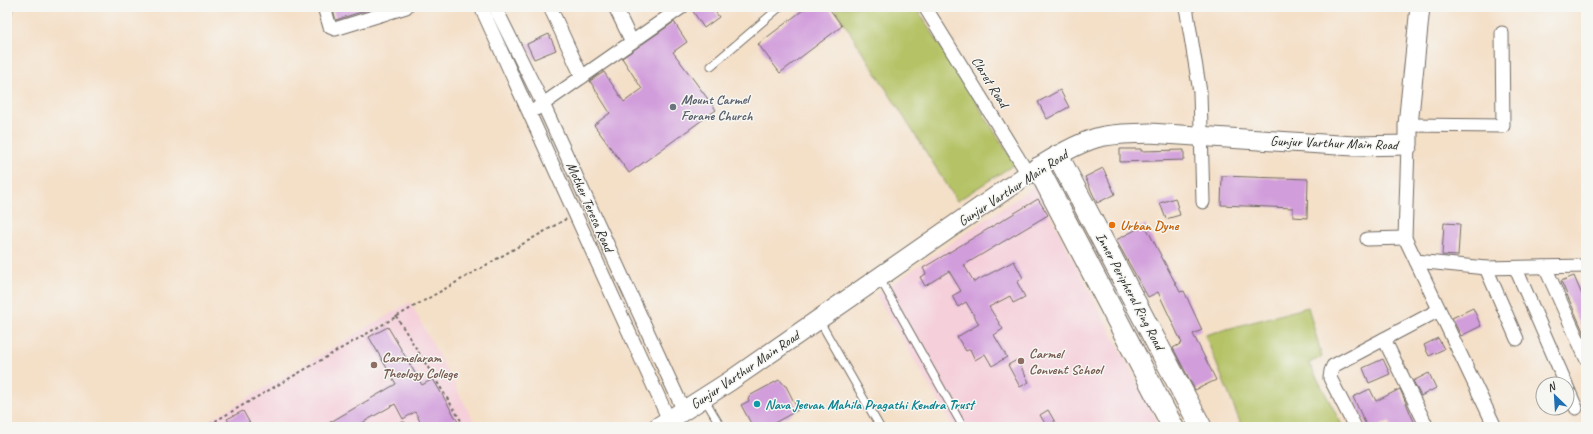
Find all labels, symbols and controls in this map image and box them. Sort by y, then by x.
street label: Claret Road [968,53,1014,113]
place label: Mount Carmel Forane Church [681,91,753,124]
marker: Mount Carmel Forane Church [668,102,678,112]
street label: Gunjur Varthur Main Road [1270,132,1401,154]
street label: Gunjur Varthur Main Road [955,145,1073,230]
street label: Mother Teresa Road [563,159,618,257]
place label: Urban Dyne [1120,217,1180,234]
marker: Urban Dyne [1107,220,1117,230]
street label: Inner Peripheral Ring Road [1092,230,1169,355]
street label: Gunjur Varthur Main Road [687,326,805,413]
place label: Carmel Convent School [1029,345,1106,378]
place label: Carmelaram Theology College [382,349,458,382]
marker: Carmel Convent School [1016,356,1026,366]
marker: Carmelaram Theology College [369,360,379,370]
north arrow [1535,376,1575,416]
text: N [1545,378,1559,395]
place label: Nava Jeevan Mahila Pragathi Kendra Trust [765,396,976,413]
marker: Nava Jeevan Mahila Pragathi Kendra Trust [752,399,762,409]

